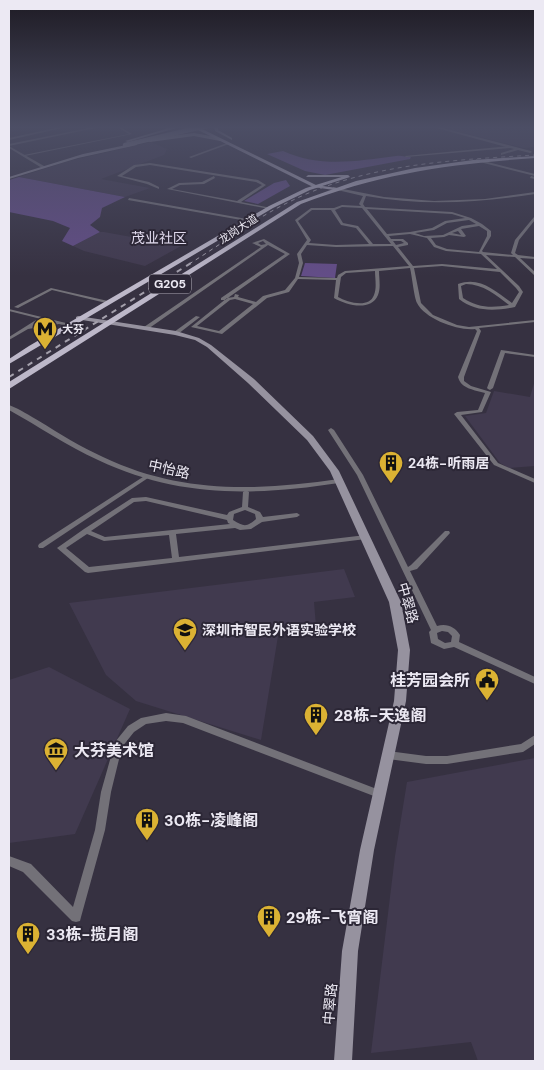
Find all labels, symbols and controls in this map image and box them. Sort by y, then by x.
street label: 龙岗大道 [216,211,260,247]
district label: 茂业社区 [131,229,187,247]
road number: G205 [149,274,191,294]
metro station icon: 大芬 [32,316,58,350]
place label: 大芬 [62,322,84,336]
building icon: 24栋-听雨居 [378,450,404,484]
place label: 24栋-听雨居 [408,454,489,472]
street label: 中怡路 [147,456,191,482]
street label: 中翠路 [394,580,422,626]
school or university icon: 深圳市智民外语实验学校 [172,617,198,651]
place label: 深圳市智民外语实验学校 [202,621,356,639]
public building icon: 桂芳园会所 [474,667,500,701]
place label: 桂芳园会所 [390,670,470,691]
building icon: 28栋-天逸阁 [303,702,329,736]
place label: 28栋-天逸阁 [334,705,426,726]
museum icon: 大芬美术馆 [43,737,69,771]
place label: 大芬美术馆 [74,740,154,761]
building icon: 30栋-凌峰阁 [134,807,160,841]
place label: 30栋-凌峰阁 [164,810,258,831]
building icon: 29栋-飞宵阁 [256,904,282,938]
place label: 29栋-飞宵阁 [286,907,379,928]
building icon: 33栋-揽月阁 [15,921,41,955]
place label: 33栋-揽月阁 [46,924,139,945]
street label: 中翠路 [319,982,341,1026]

